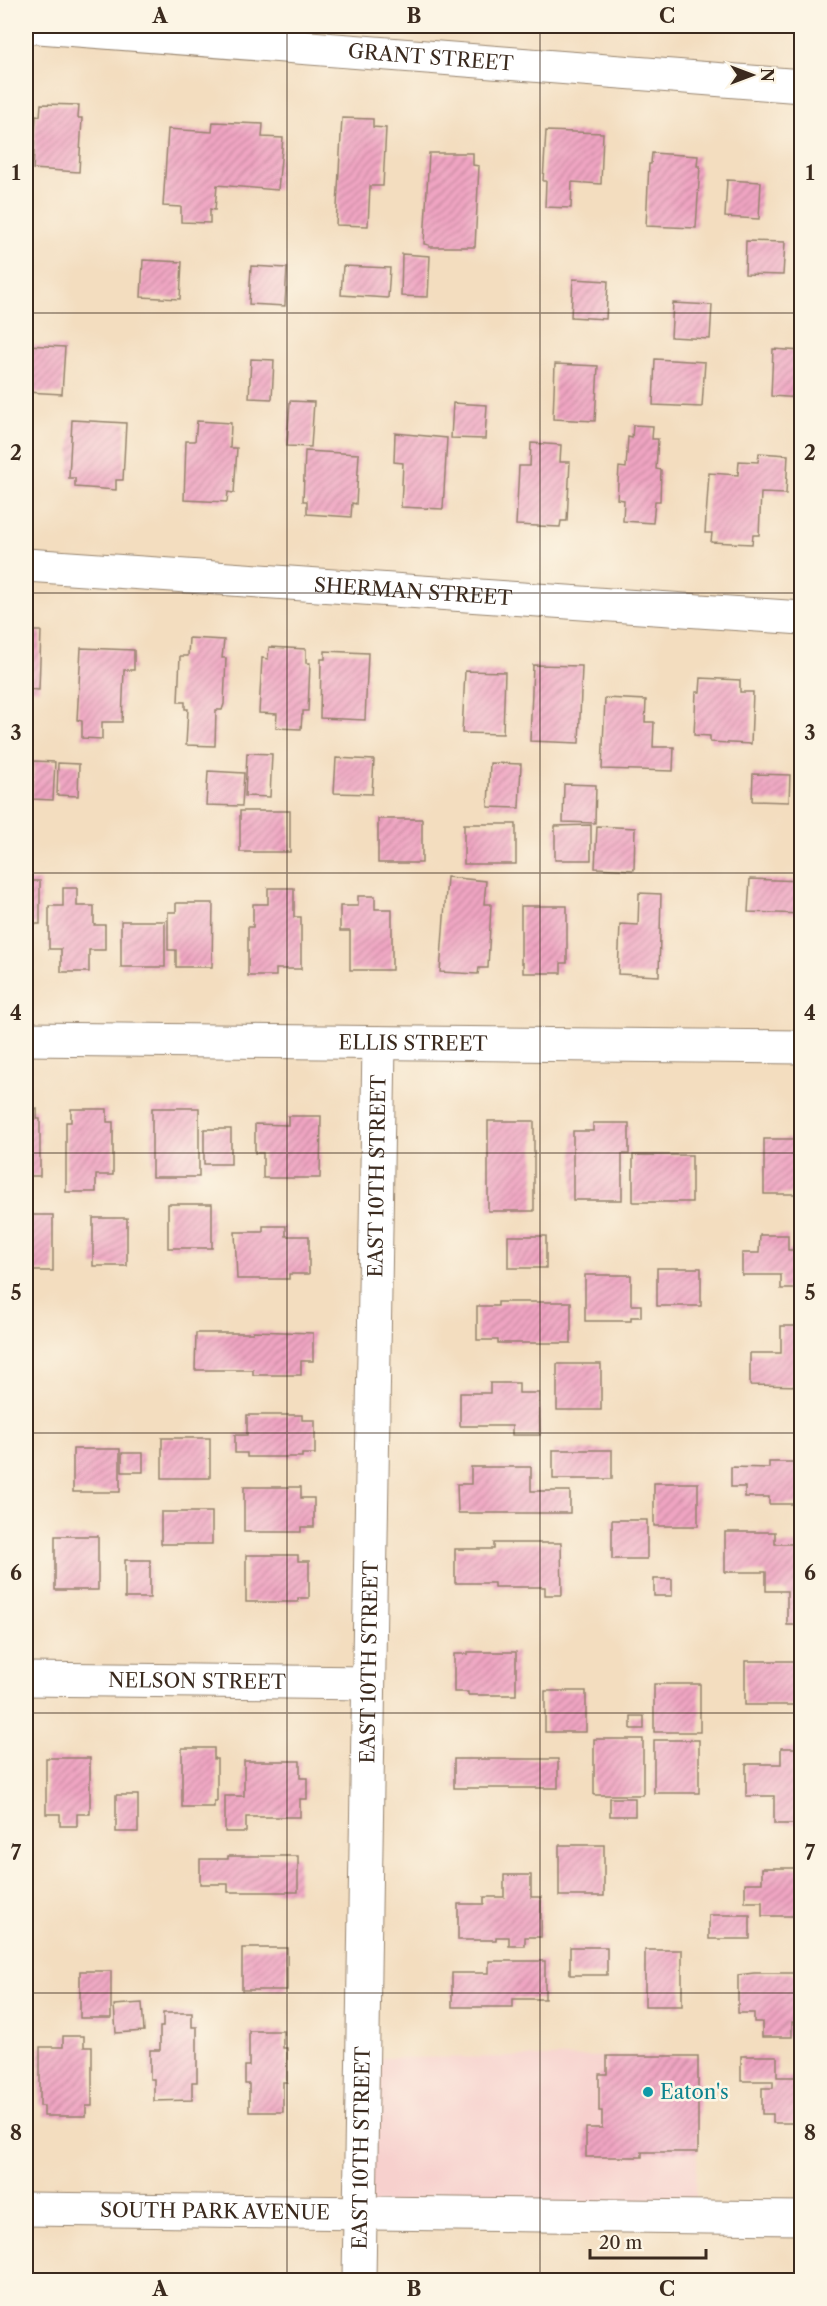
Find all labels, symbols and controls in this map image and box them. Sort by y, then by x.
text: A [151,4,168,28]
text: B [407,4,422,28]
text: C [659,4,675,28]
street label: GRANT STREET [347,39,515,76]
north arrow [722,45,782,105]
text: N [757,68,777,82]
text: 1 [12,161,21,185]
text: 1 [806,161,815,185]
text: 2 [10,441,22,465]
text: 2 [804,441,816,465]
street label: SHERMAN STREET [313,573,513,610]
text: 3 [10,721,22,745]
text: 3 [804,721,816,745]
text: 4 [10,1001,22,1025]
text: 4 [804,1001,816,1025]
street label: ELLIS STREET [338,1030,488,1056]
street label: EAST 10TH STREET [363,1074,390,1278]
text: 5 [10,1281,22,1305]
text: 5 [804,1281,816,1305]
street label: EAST 10TH STREET [355,1560,383,1764]
text: 6 [10,1561,22,1585]
text: 6 [804,1561,816,1585]
street label: NELSON STREET [108,1668,286,1694]
text: 7 [11,1841,22,1865]
text: 7 [805,1841,816,1865]
street label: EAST 10TH STREET [347,2046,375,2250]
place label: Eaton's [660,2080,729,2104]
marker: Eaton's [641,2085,655,2099]
text: 8 [10,2121,22,2145]
text: 8 [804,2121,816,2145]
street label: SOUTH PARK AVENUE [100,2198,330,2225]
scale bar [590,2222,706,2260]
text: 20 m [599,2232,643,2254]
text: A [151,2277,168,2301]
text: B [407,2277,422,2301]
text: C [659,2277,675,2301]

